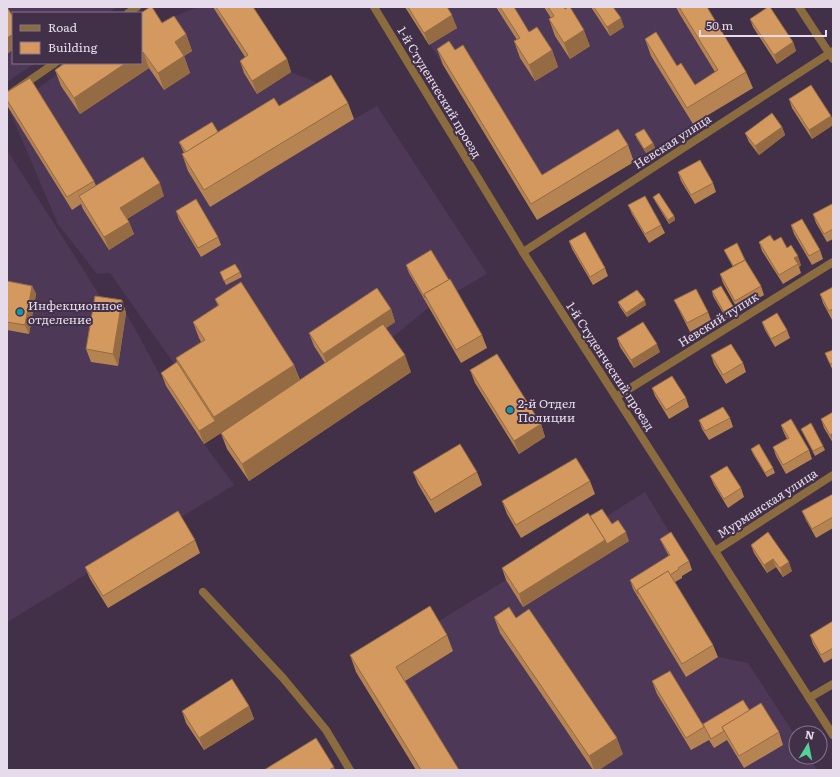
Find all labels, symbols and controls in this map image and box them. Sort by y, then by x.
legend [12,12,142,64]
scale bar [700,12,826,38]
text: 50 m [706,16,733,34]
text: Road [48,18,78,36]
street label: 1-й Студенческий проезд [394,23,486,161]
text: Building [48,38,98,56]
street label: Невская улица [630,109,715,173]
street label: Невский тупик [674,287,762,351]
place label: Инфекционное отделение [28,296,122,328]
street label: 1-й Студенческий проезд [562,298,660,434]
marker: Инфекционное отделение [15,307,25,317]
place label: 2-й Отдел Полиции [518,394,576,426]
marker: 2-й Отдел Полиции [505,405,515,415]
street label: Мурманская улица [713,464,821,542]
north arrow [788,725,828,765]
text: N [804,725,816,743]

